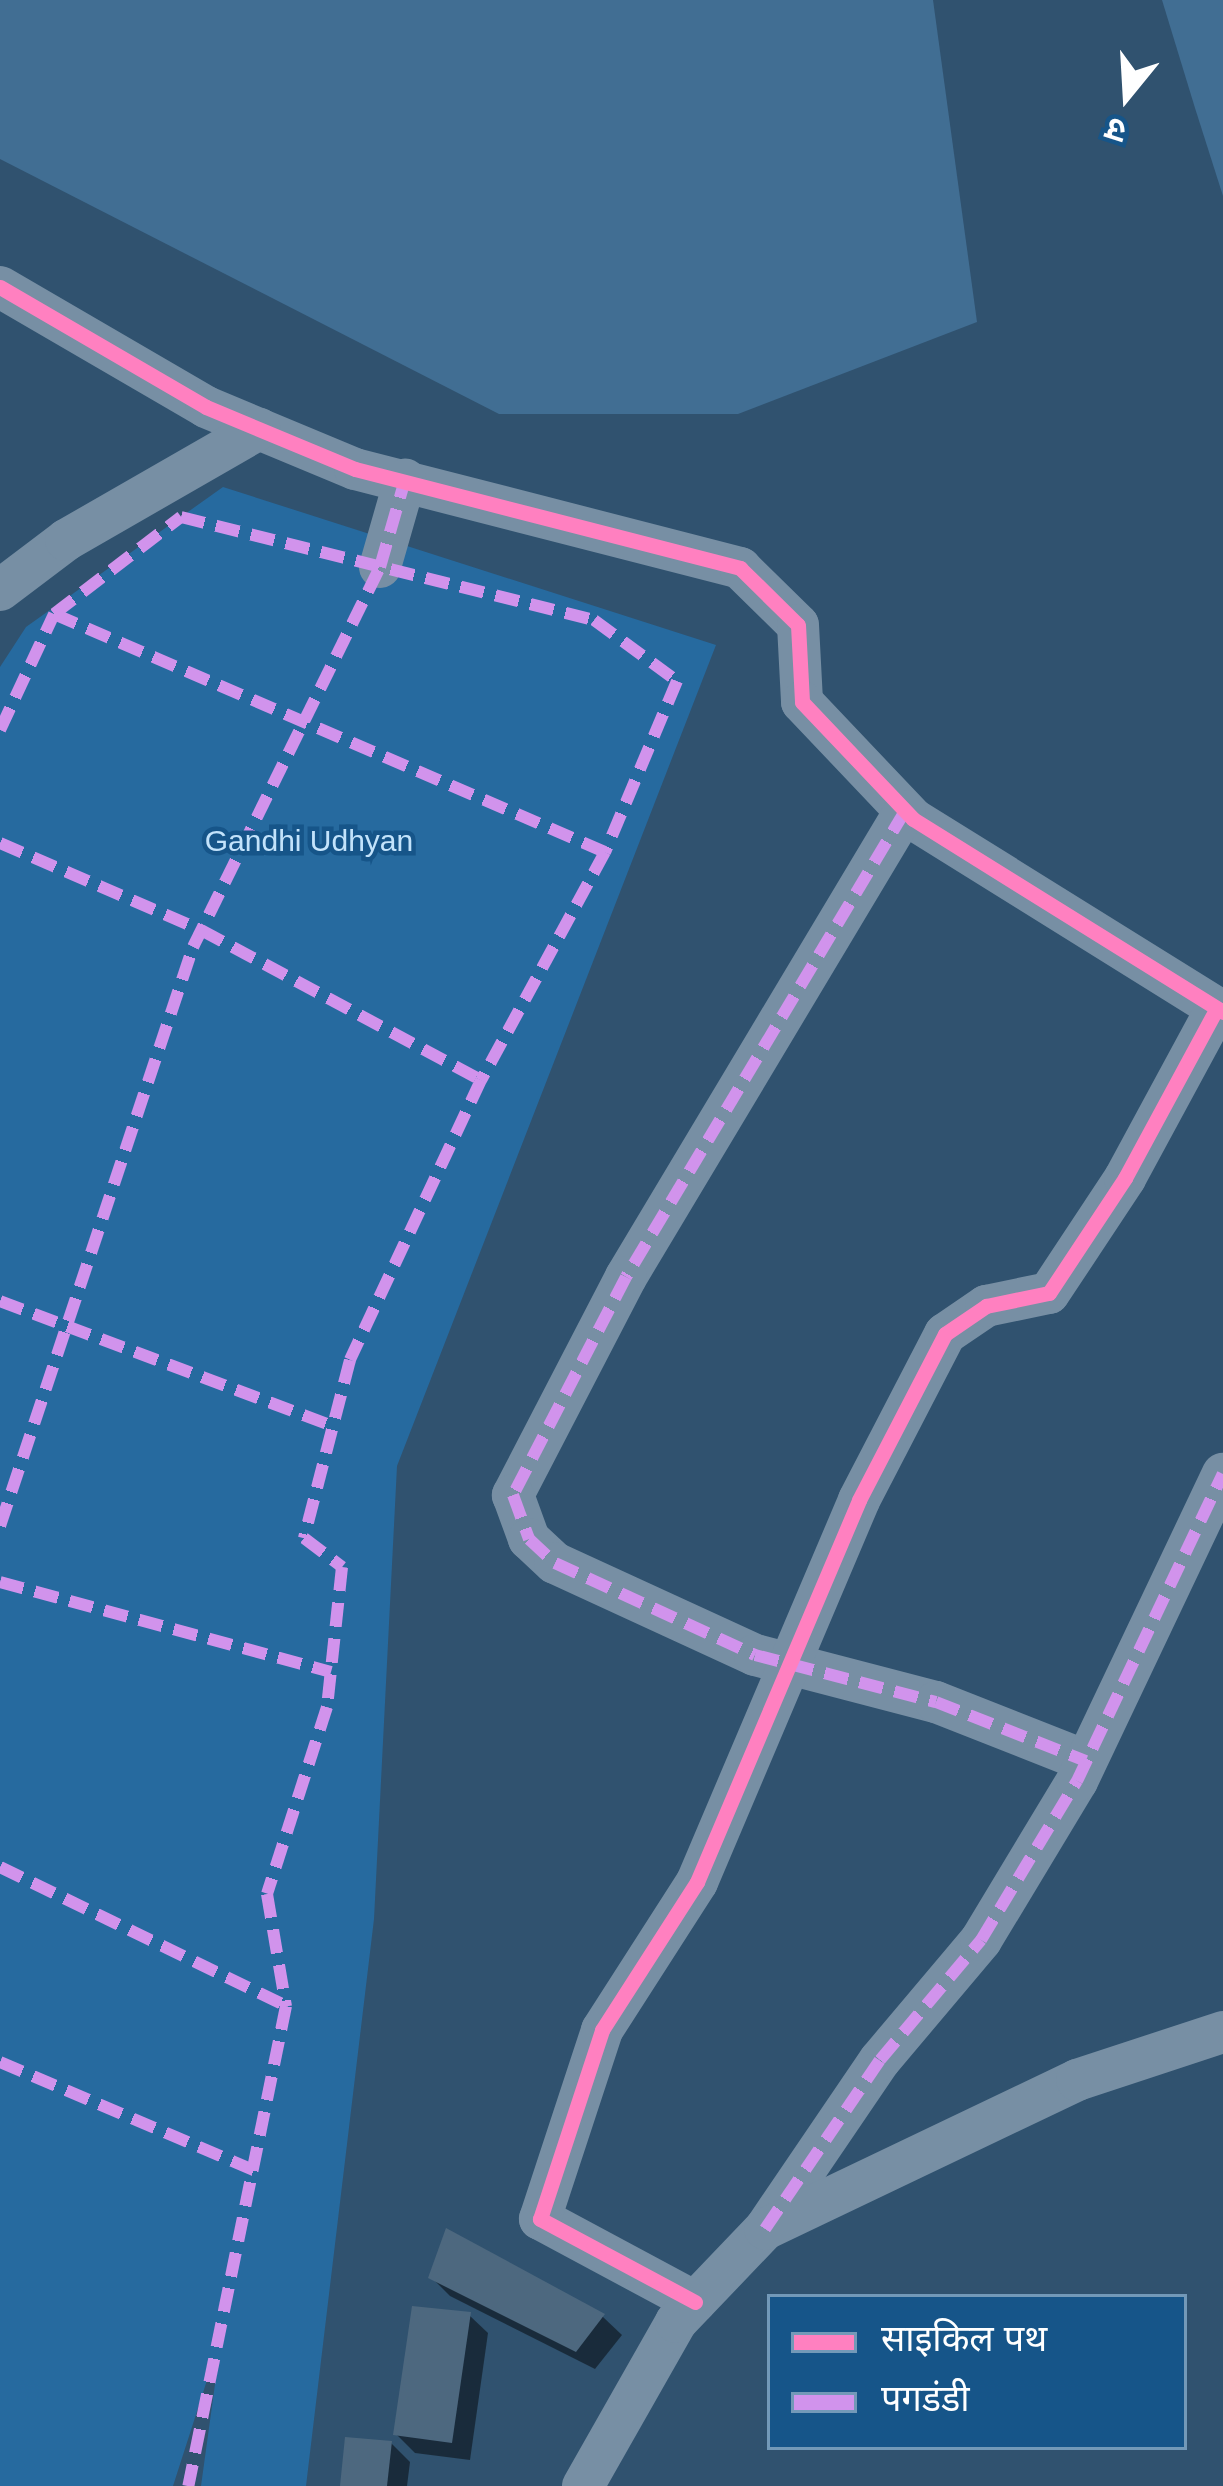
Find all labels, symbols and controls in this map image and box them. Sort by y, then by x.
north arrow [1067,36,1187,156]
text: उ [1101,110,1131,151]
park label: Gandhi Udhyan [205,823,413,859]
legend [767,2294,1187,2450]
text: साइकिल पथ [881,2318,1047,2359]
text: पगडंडी [881,2378,970,2419]

